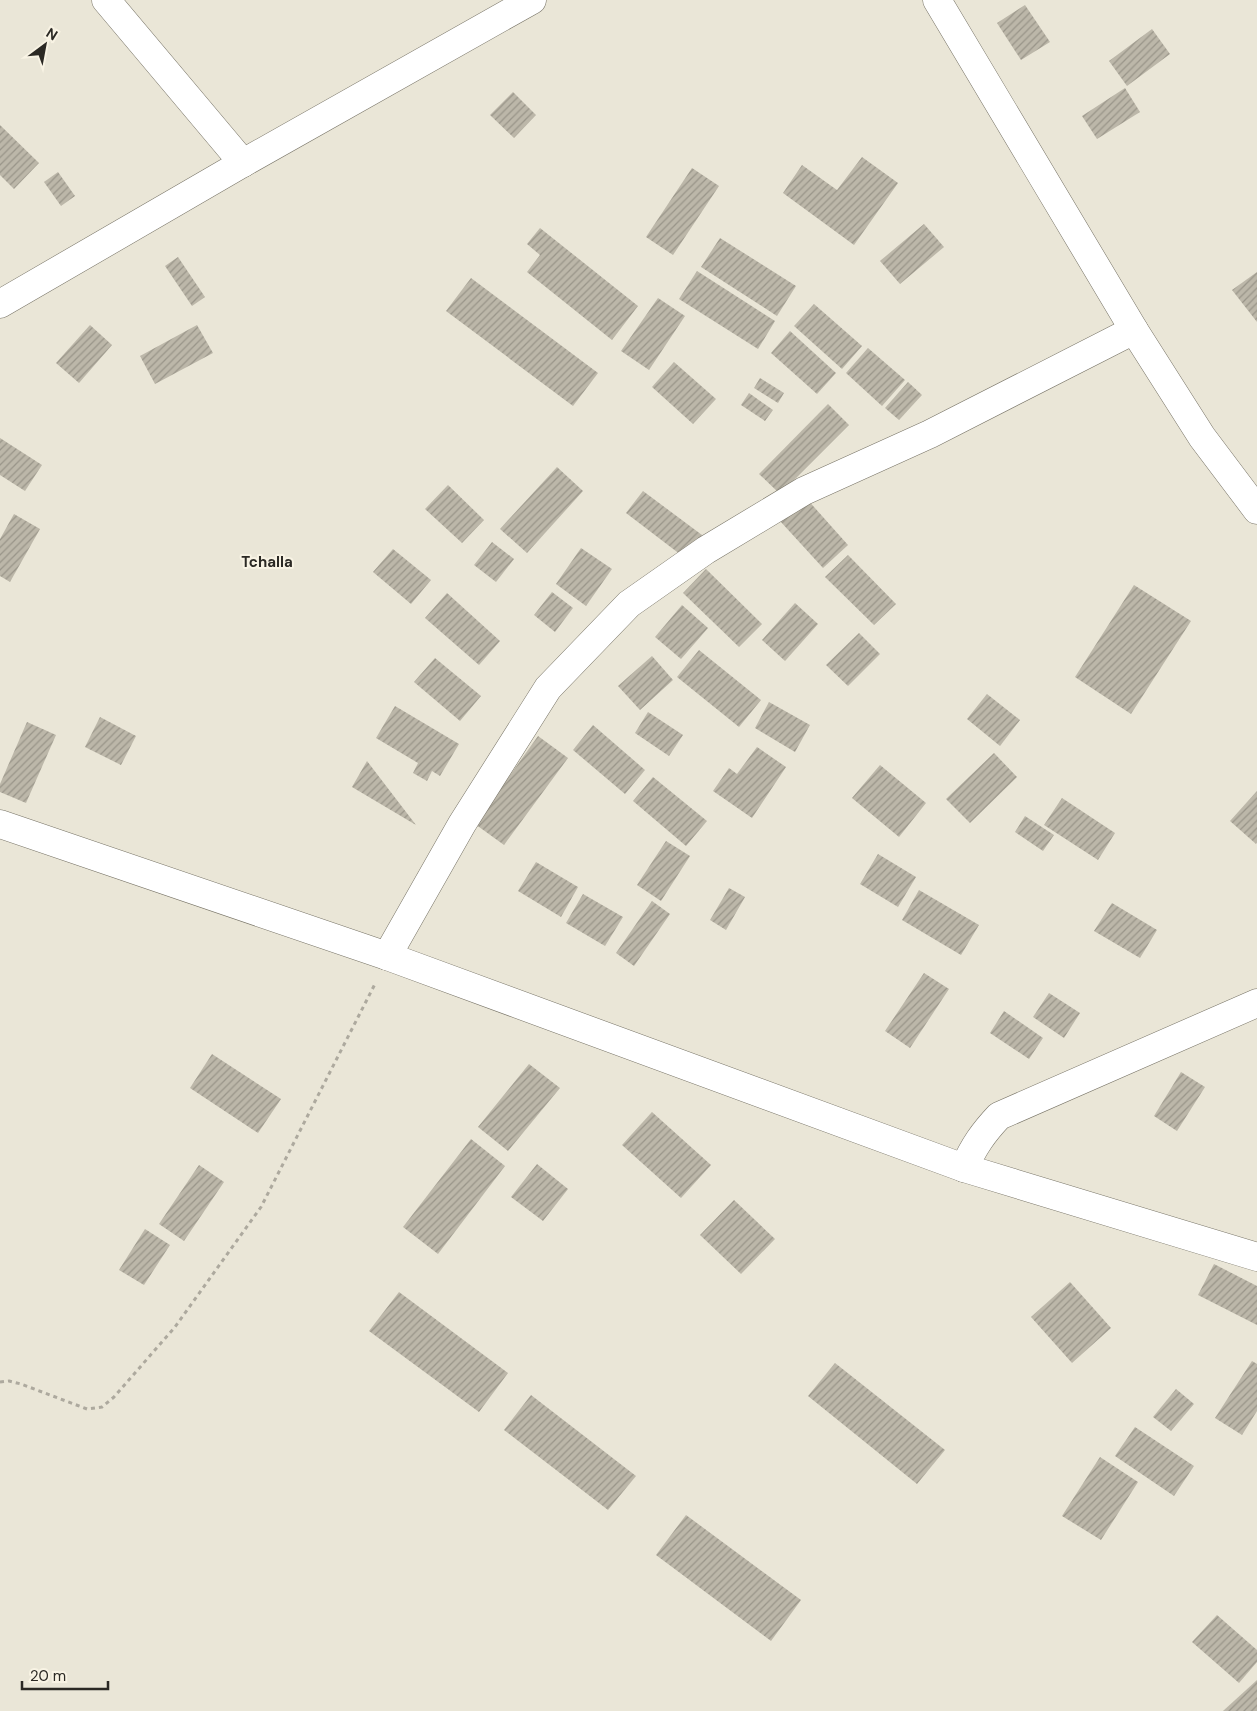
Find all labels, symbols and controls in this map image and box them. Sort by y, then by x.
north arrow [20,20,70,70]
text: N [43,24,61,44]
district label: Tchalla [241,552,293,572]
scale bar [22,1658,109,1690]
text: 20 m [30,1666,66,1686]

